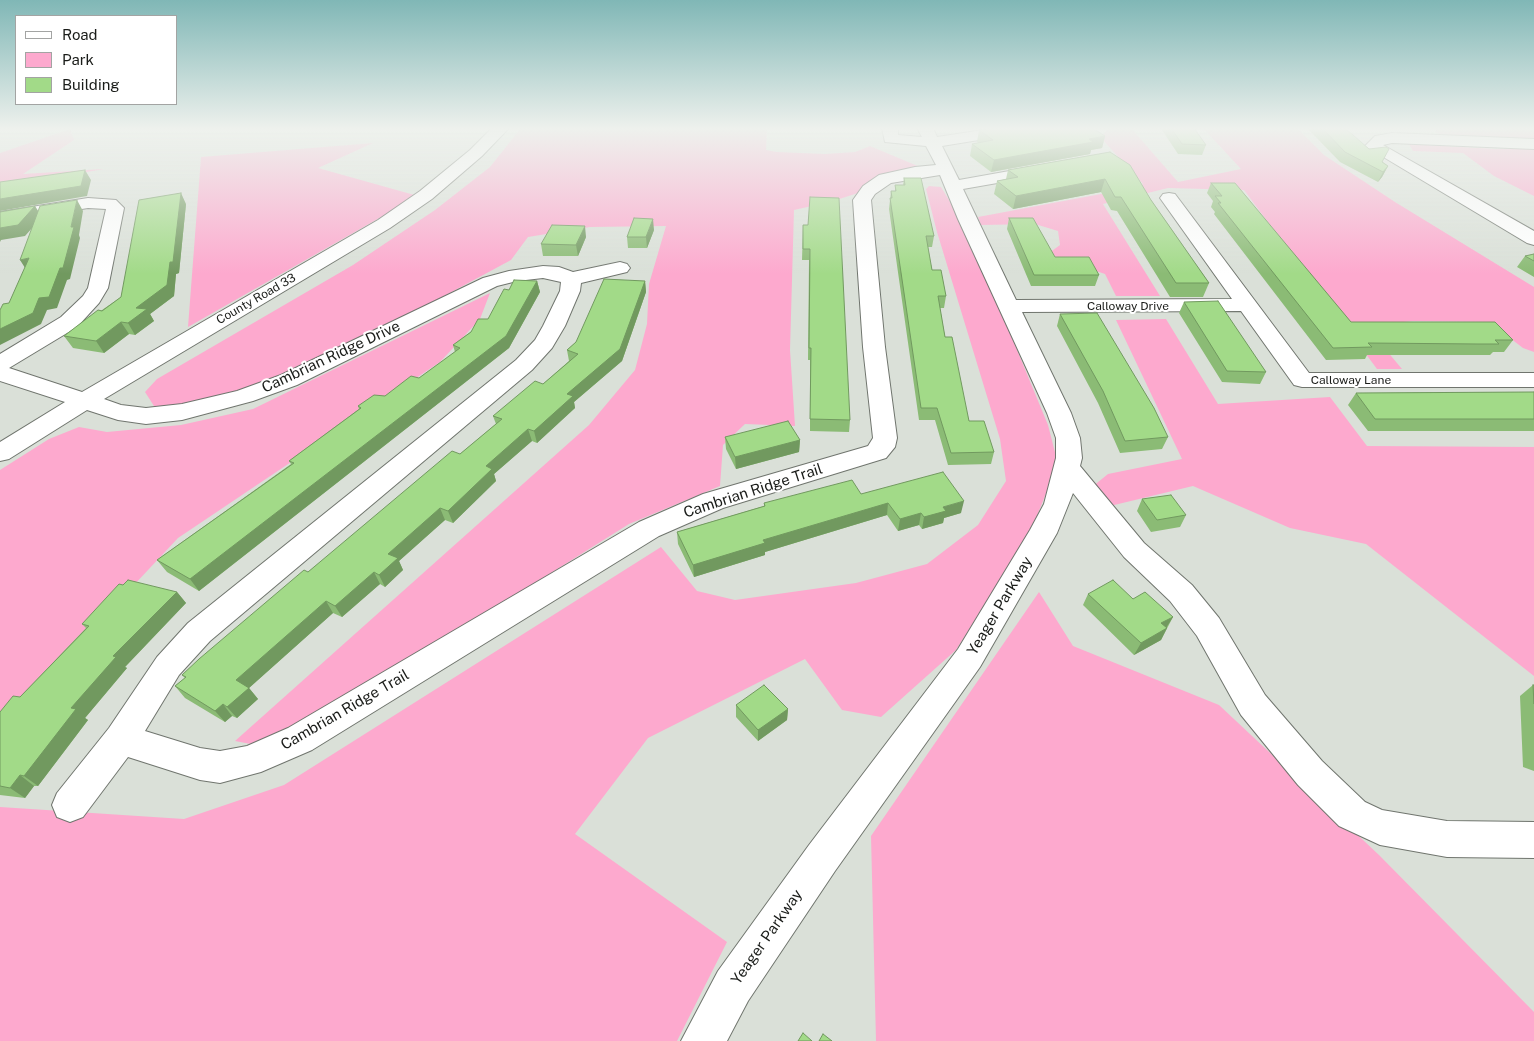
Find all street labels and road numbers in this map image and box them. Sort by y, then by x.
street label: County Road 33 [214,270,298,328]
street label: Calloway Drive [1087,299,1169,313]
street label: Cambrian Ridge Drive [259,317,403,397]
street label: Calloway Lane [1311,373,1391,387]
street label: Cambrian Ridge Trail [681,460,825,522]
street label: Yeager Parkway [964,553,1036,659]
street label: Cambrian Ridge Trail [278,666,412,754]
street label: Yeager Parkway [728,886,806,988]

